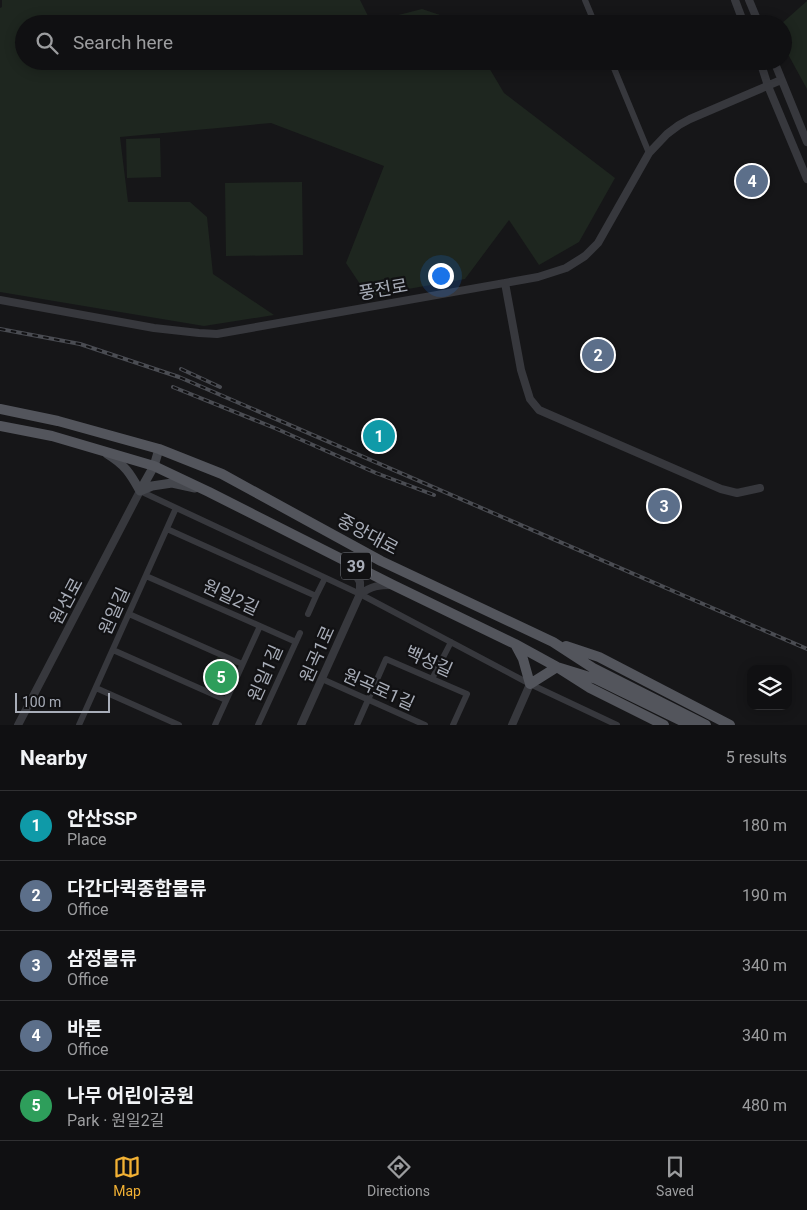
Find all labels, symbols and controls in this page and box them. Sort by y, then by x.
search box [15,15,792,70]
icon: search [33,29,61,57]
text: Search here [73,31,173,54]
pin: 4 [736,162,768,200]
your location [428,263,454,289]
street label: 풍전로 [357,274,409,304]
pin: 2 [582,336,614,374]
pin: 1 [363,417,395,455]
pin: 3 [648,487,680,525]
street label: 중앙대로 [334,509,402,559]
road number: 39 [341,552,371,580]
street label: 원선로 [45,574,87,628]
street label: 원일2길 [199,575,263,619]
street label: 원일길 [94,584,134,638]
street label: 원곡1로 [295,622,339,686]
street label: 원일1길 [243,641,287,705]
street label: 백성길 [402,641,456,681]
pin: 5 [205,658,237,696]
street label: 원곡로1길 [340,664,418,714]
map controls [747,665,792,710]
button: layers [747,665,792,710]
scale bar [15,690,110,713]
text: 100 m [22,694,61,710]
text: Nearby [20,746,87,770]
text: 5 results [726,748,787,767]
text: 안산SSP [67,807,138,830]
text: 1 [31,816,41,835]
text: 180 m [742,816,787,835]
text: Place [67,830,107,849]
text: 다간다퀵종합물류 [67,877,207,900]
text: 2 [31,886,41,905]
text: 190 m [742,886,787,905]
text: Office [67,900,109,919]
text: 삼정물류 [67,947,137,970]
text: 3 [31,956,41,975]
text: 340 m [742,956,787,975]
text: Office [67,970,109,989]
text: 바론 [67,1017,102,1040]
text: 4 [31,1026,41,1045]
text: 340 m [742,1026,787,1045]
text: Office [67,1040,109,1059]
text: 나무 어린이공원 [67,1084,194,1107]
text: 5 [31,1096,41,1115]
text: 480 m [742,1096,787,1115]
text: Park · 원일2길 [67,1111,165,1130]
tab: Map [113,1153,141,1199]
tab: Directions [367,1153,430,1199]
tab: Saved [656,1153,694,1199]

